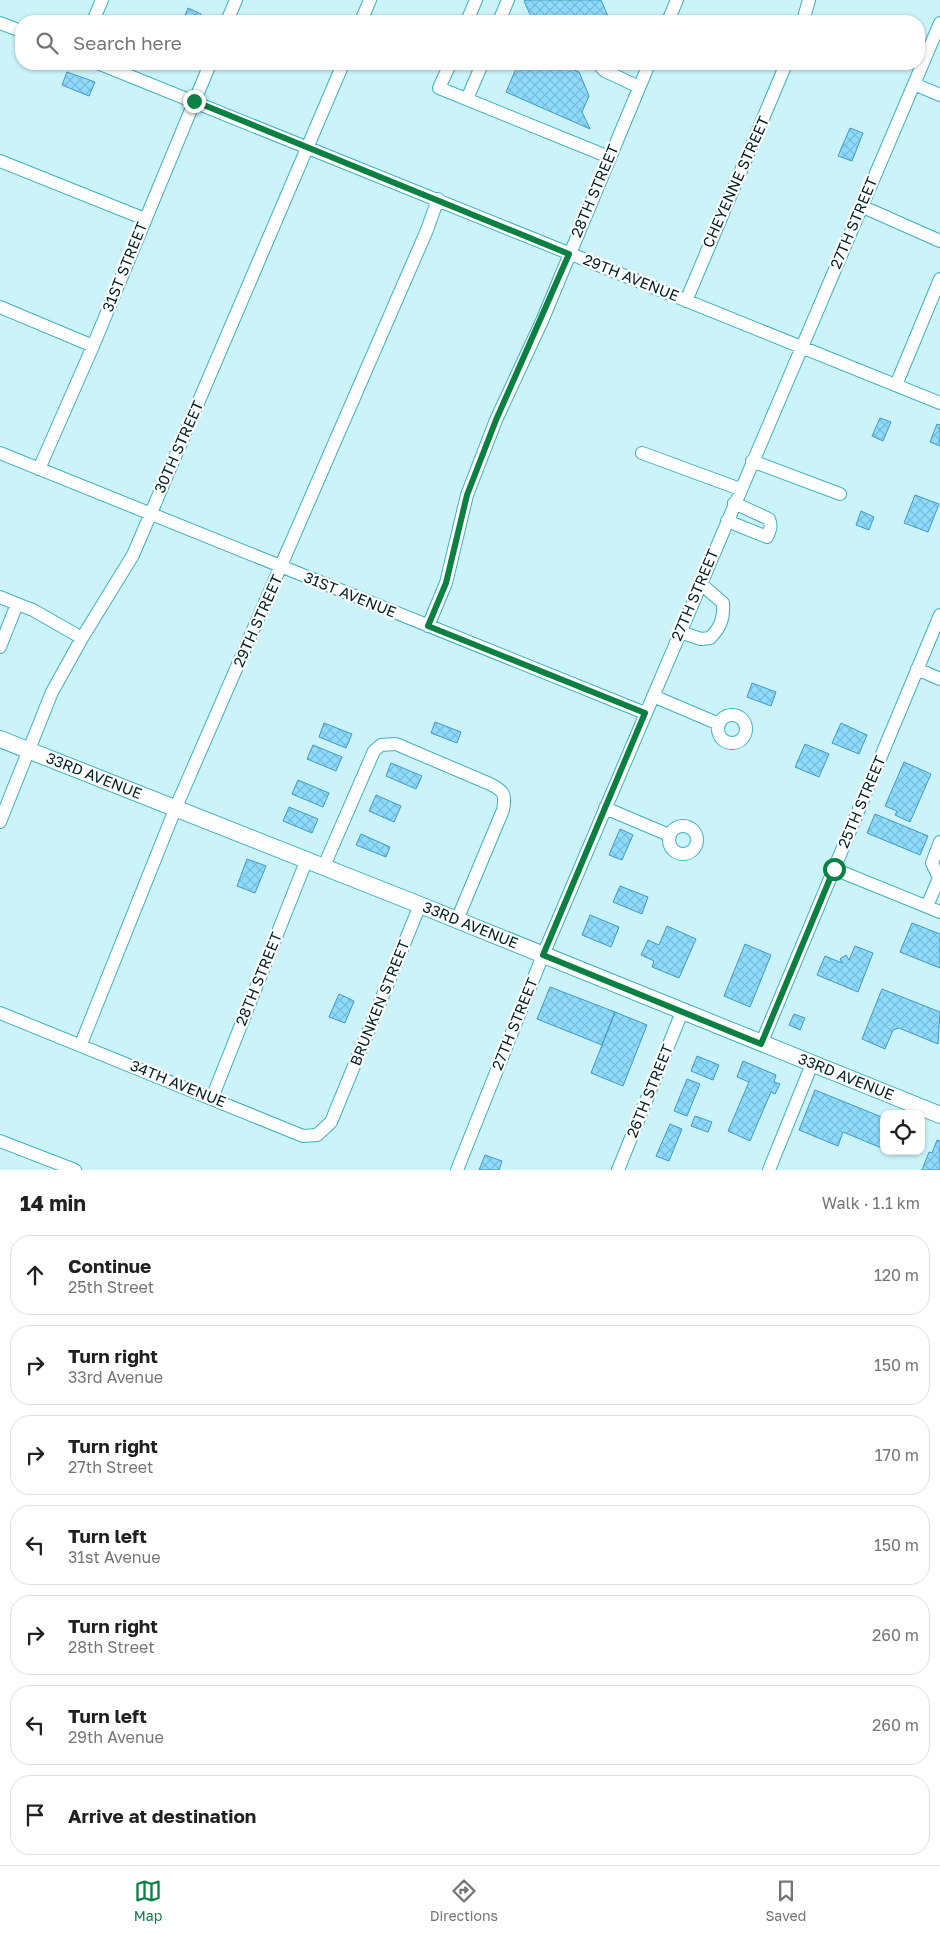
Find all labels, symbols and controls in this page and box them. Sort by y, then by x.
search box [15,15,925,70]
icon: search [33,29,61,57]
text: Search here [73,31,182,54]
route end [183,90,206,113]
street label: CHEYENNE STREET [698,113,772,250]
street label: 28TH STREET [566,142,622,240]
street label: 27TH STREET [826,174,880,271]
street label: 31ST STREET [98,219,150,314]
street label: 29TH AVENUE [581,250,682,304]
street label: 30TH STREET [150,398,206,496]
street label: 27TH STREET [667,546,721,643]
street label: 31ST AVENUE [302,567,399,621]
street label: 29TH STREET [229,572,285,669]
street label: 33RD AVENUE [44,748,145,802]
street label: 25TH STREET [834,753,889,850]
route start [823,858,846,881]
street label: 33RD AVENUE [420,897,521,952]
street label: 28TH STREET [231,929,285,1028]
street label: BRUNKEN STREET [346,937,412,1068]
street label: 27TH STREET [487,975,541,1072]
street label: 26TH STREET [622,1041,676,1140]
street label: 33RD AVENUE [796,1049,897,1103]
street label: 34TH AVENUE [128,1056,229,1110]
map controls [880,1110,925,1155]
button: locate [880,1110,925,1155]
text: 14 min [20,1190,86,1216]
text: Walk · 1.1 km [822,1193,920,1213]
text: Continue [68,1254,151,1277]
icon: ahead [21,1261,49,1289]
text: 120 m [874,1265,919,1285]
text: 25th Street [68,1277,154,1297]
text: Turn right [68,1344,158,1367]
icon: right [21,1351,49,1379]
text: 150 m [874,1355,919,1375]
text: 33rd Avenue [68,1367,163,1387]
text: Turn right [68,1434,158,1457]
icon: right [21,1441,49,1469]
text: 170 m [875,1445,919,1465]
text: 27th Street [68,1457,153,1477]
text: Turn left [68,1524,147,1547]
icon: left [21,1531,49,1559]
text: 150 m [874,1535,919,1555]
text: 31st Avenue [68,1547,160,1567]
text: Turn right [68,1614,158,1637]
icon: right [21,1621,49,1649]
text: 260 m [872,1625,919,1645]
text: 28th Street [68,1637,155,1657]
text: Turn left [68,1704,147,1727]
icon: left [21,1711,49,1739]
text: 260 m [872,1715,919,1735]
text: 29th Avenue [68,1727,164,1747]
icon: arrive [21,1801,49,1829]
text: Arrive at destination [68,1804,256,1827]
tab: Map [134,1877,162,1924]
tab: Directions [430,1877,498,1924]
tab: Saved [765,1877,806,1924]

